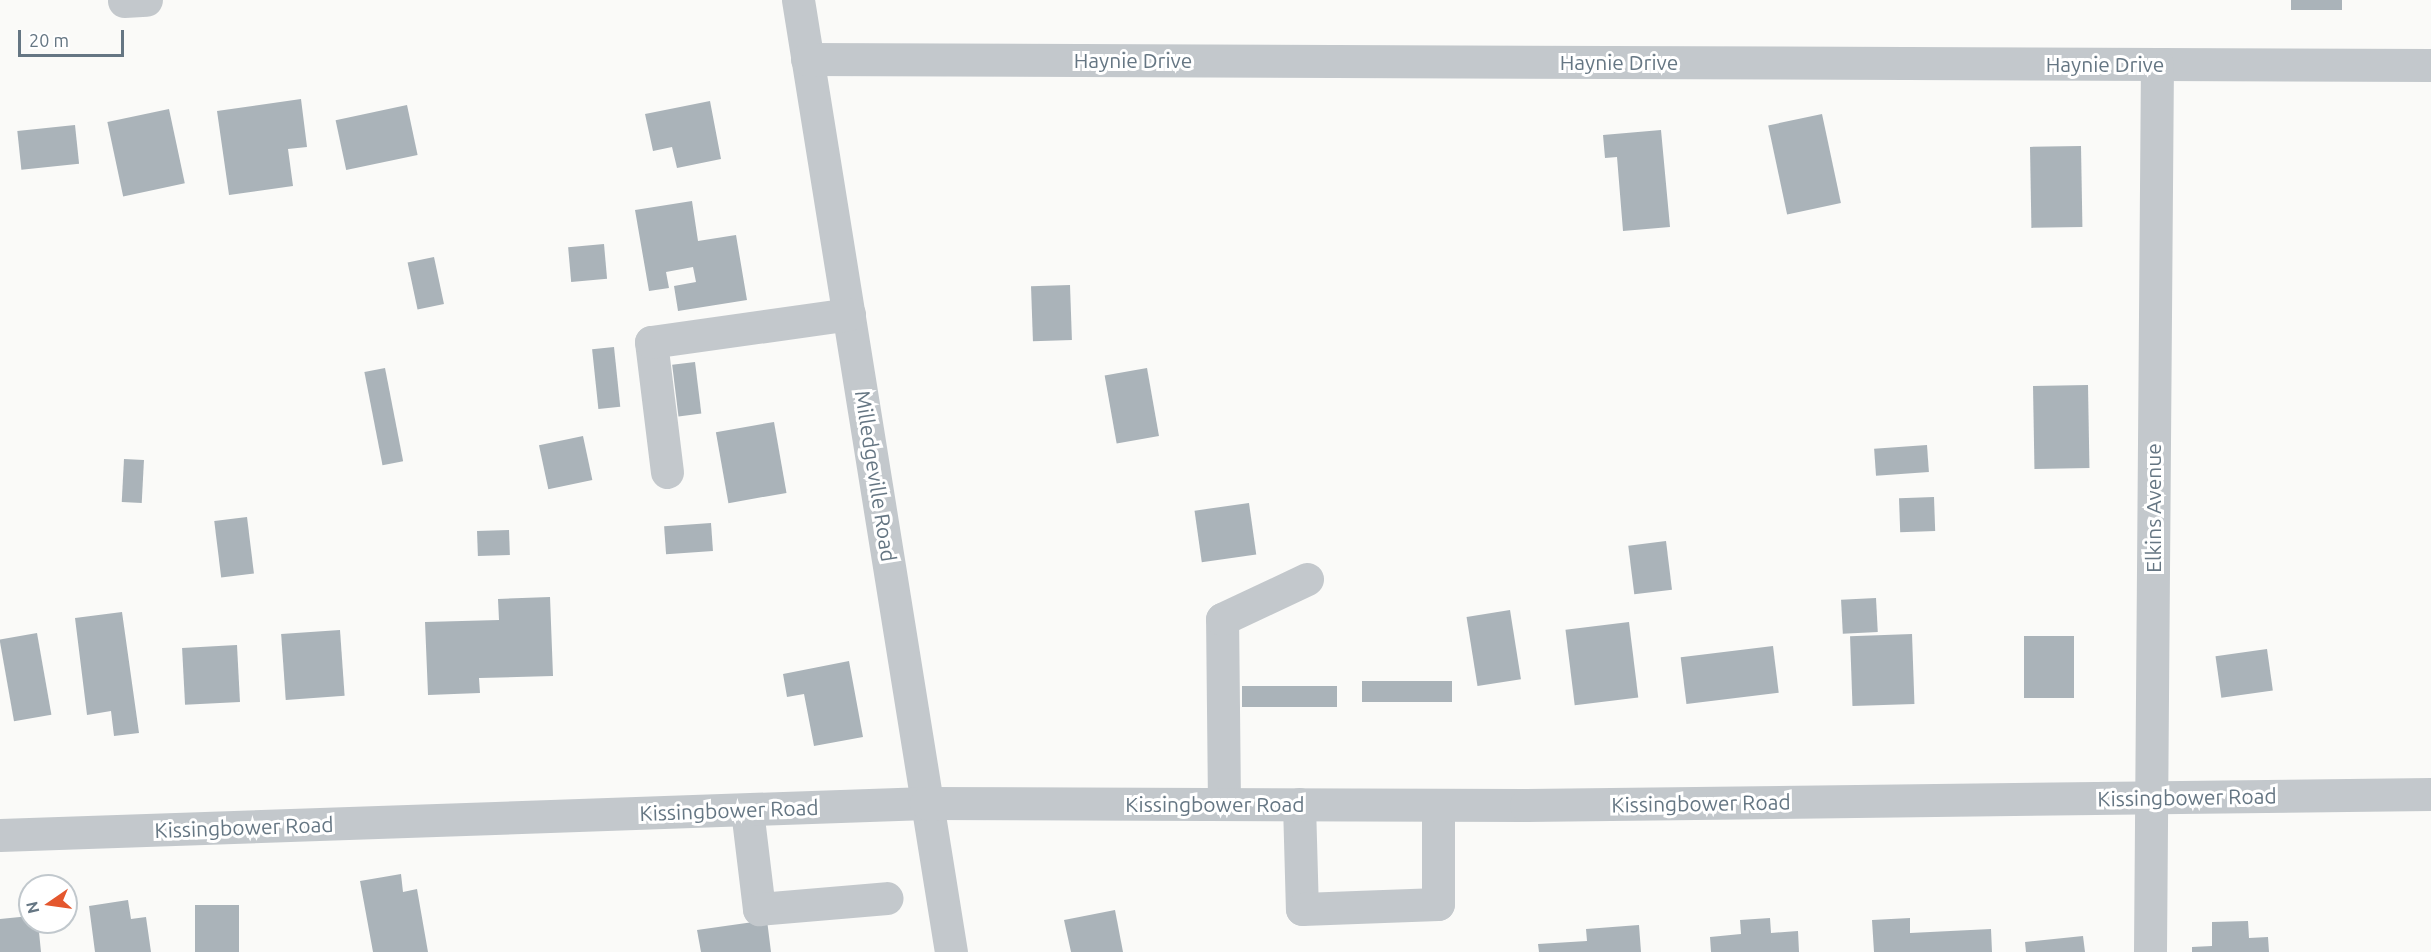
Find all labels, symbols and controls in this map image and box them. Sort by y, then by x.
scale bar [21,18,128,56]
text: 20 m [29,30,69,50]
street label: Haynie Drive [1074,47,1192,73]
street label: Haynie Drive [1560,49,1678,75]
street label: Haynie Drive [2046,51,2164,77]
street label: Milledgeville Road [850,389,902,563]
street label: Elkins Avenue [2140,443,2166,573]
street label: Kissingbower Road [2097,783,2277,811]
street label: Kissingbower Road [1611,789,1791,817]
street label: Kissingbower Road [1125,791,1305,817]
street label: Kissingbower Road [639,794,819,826]
street label: Kissingbower Road [154,811,334,843]
north arrow [18,874,78,934]
text: N [22,900,43,915]

